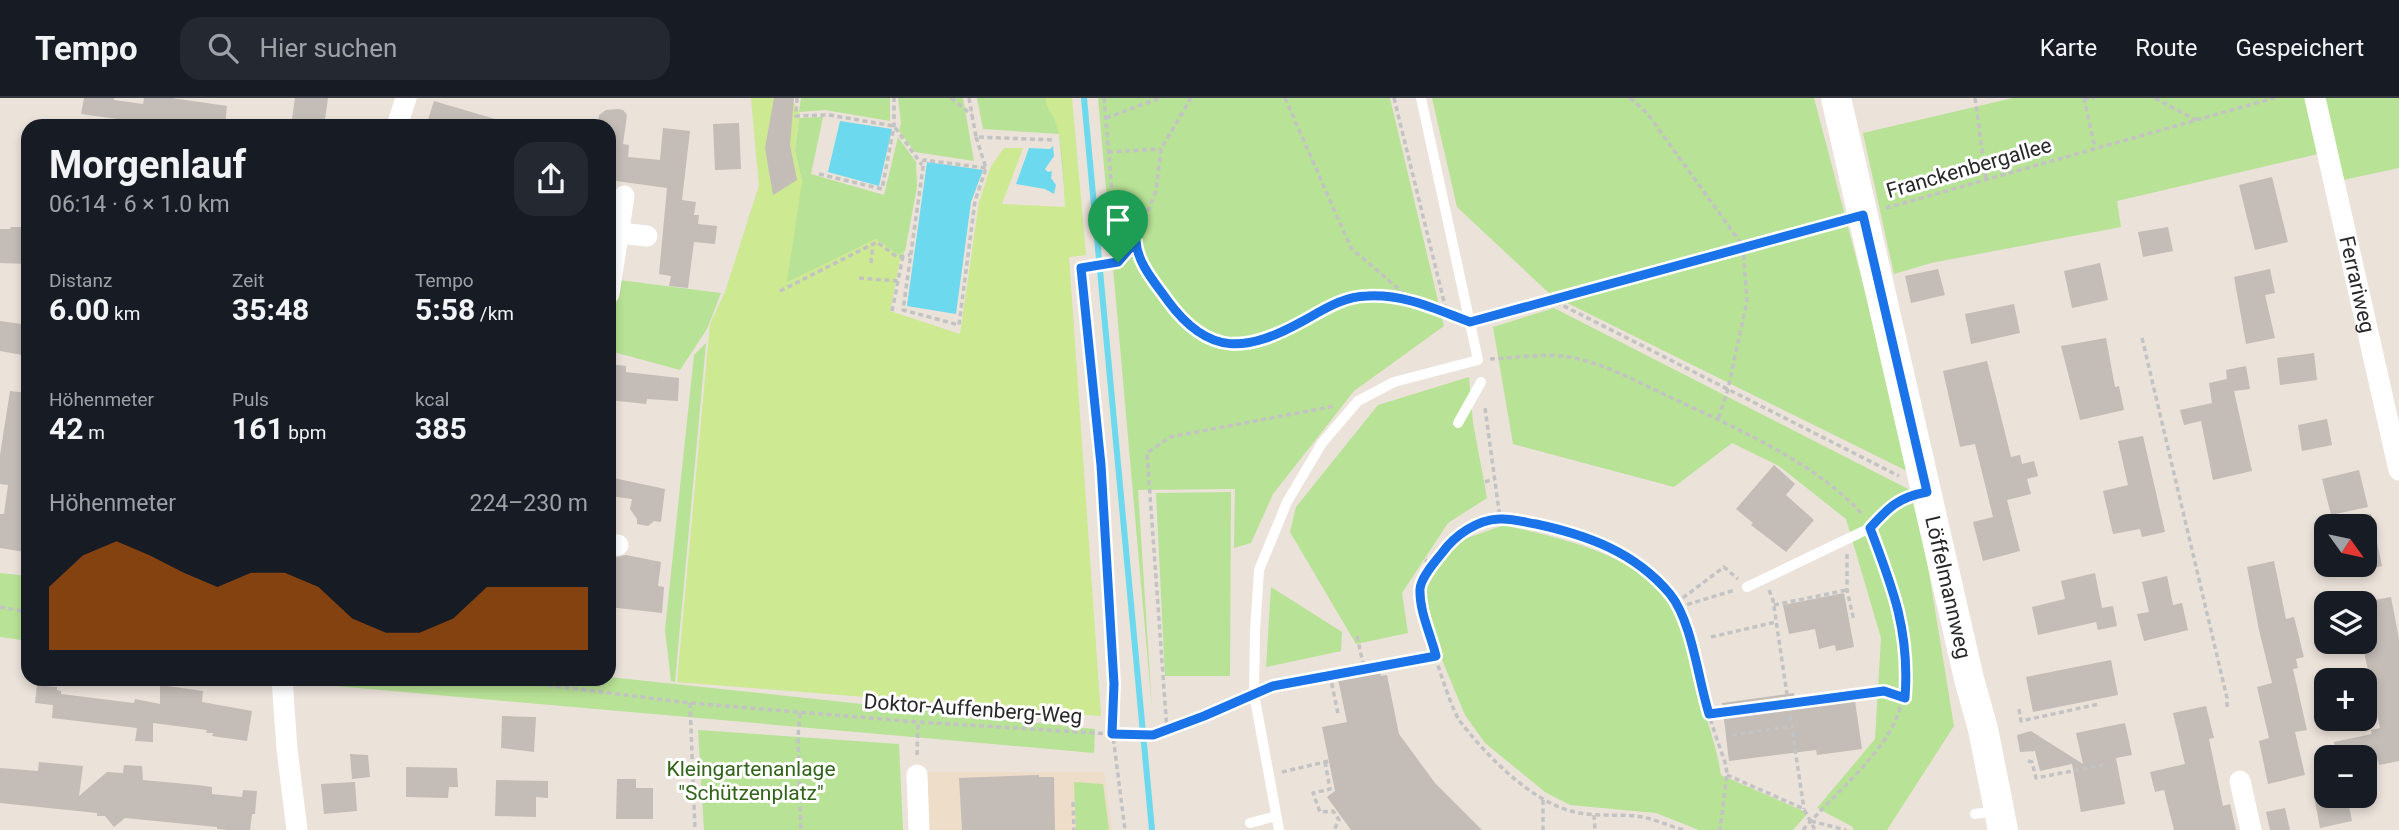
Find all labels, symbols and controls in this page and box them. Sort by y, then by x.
search box [180,17,670,80]
text: Tempo [35,29,138,68]
icon: search [204,29,242,67]
text: Hier suchen [260,33,397,63]
text: Karte [2040,34,2097,62]
text: Route [2135,34,2197,62]
text: Gespeichert [2235,34,2364,62]
street label: Franckenbergallee [1884,133,2054,203]
button: share [514,142,588,216]
text: Morgenlauf [49,143,246,187]
pin [1088,190,1148,262]
text: 06:14 · 6 × 1.0 km [49,191,230,218]
icon: arrive [1099,201,1137,239]
street label: Ferrariweg [2334,233,2380,335]
text: Distanz [49,269,112,292]
text: Zeit [232,269,264,292]
text: Tempo [415,269,474,292]
text: 6.00 [49,292,109,327]
text: 35:48 [232,292,309,327]
text: 5:58 [415,292,475,327]
text: km [109,302,140,325]
text: /km [475,302,514,325]
text: Höhenmeter [49,388,154,411]
text: Puls [232,388,269,411]
text: kcal [415,388,449,411]
text: 42 [49,411,83,446]
text: 161 [232,411,284,446]
text: 385 [415,411,467,446]
text: m [83,421,105,444]
text: bpm [284,421,326,444]
text: Höhenmeter [49,490,176,517]
text: 224–230 m [469,490,588,517]
street label: Löffelmannweg [1920,514,1976,661]
north arrow [2314,514,2376,578]
map controls [2314,514,2377,808]
button: layers [2314,591,2377,654]
button: + [2314,668,2377,731]
street label: Doktor-Auffenberg-Weg [863,689,1083,729]
button: − [2314,745,2377,808]
park label: Kleingartenanlage "Schützenplatz" [666,757,836,805]

